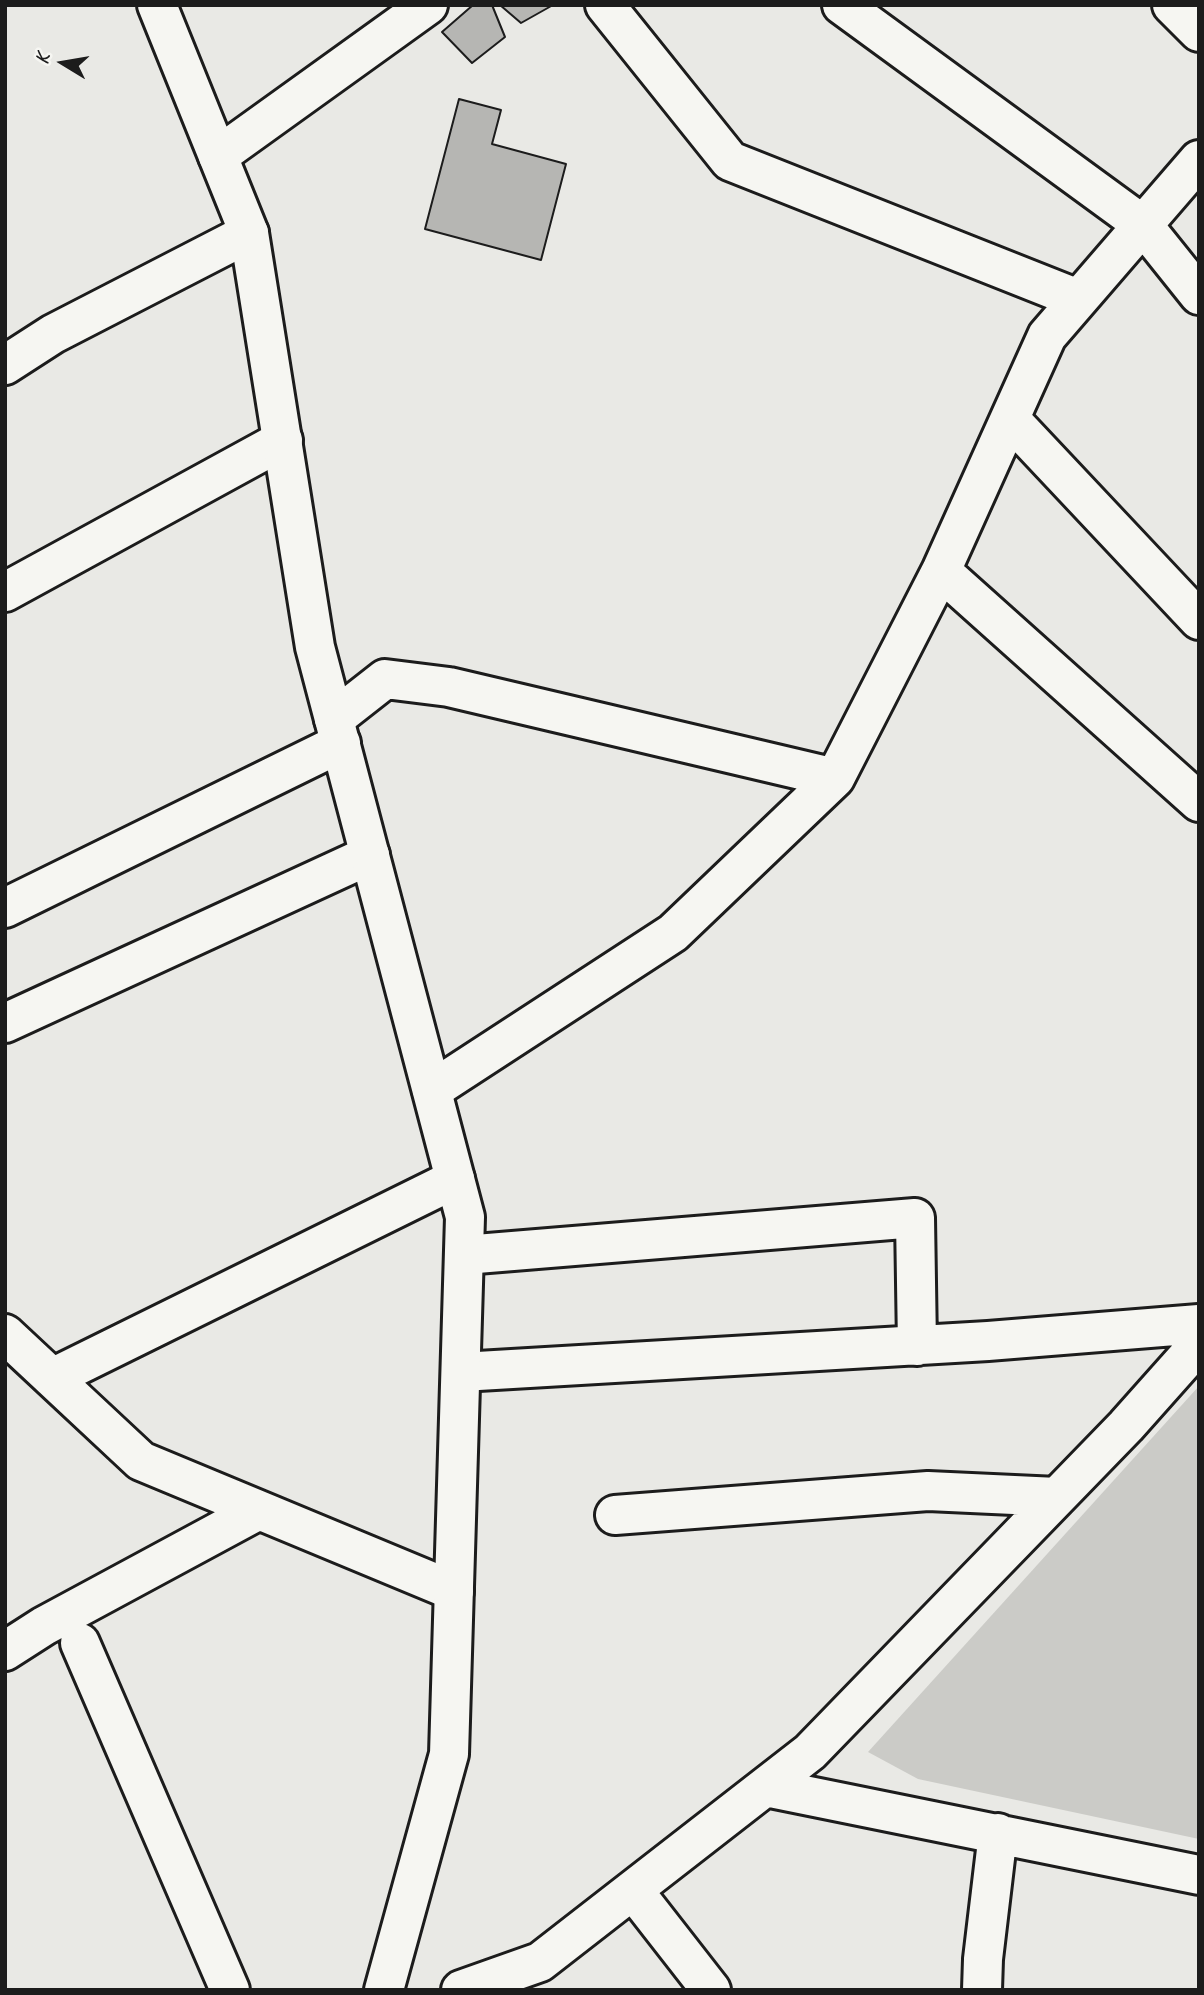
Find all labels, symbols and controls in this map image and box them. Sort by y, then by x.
north arrow [28,28,98,98]
text: K [30,52,55,66]

